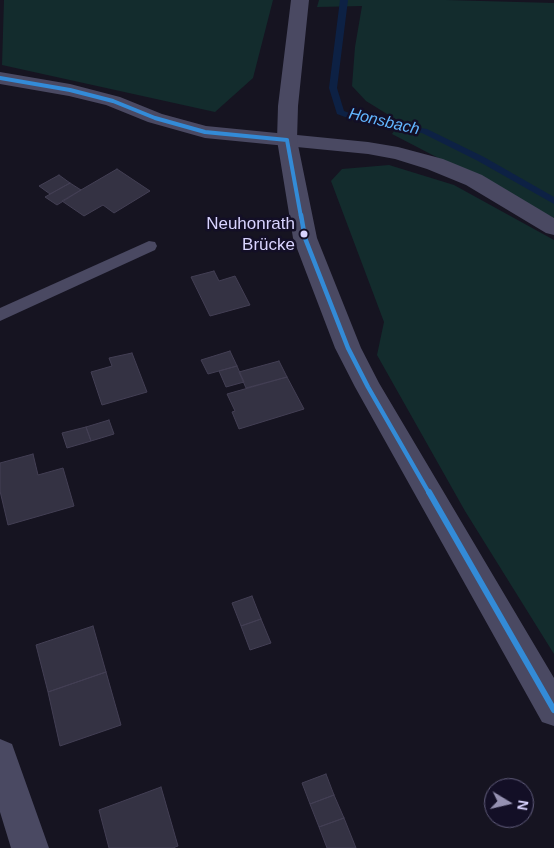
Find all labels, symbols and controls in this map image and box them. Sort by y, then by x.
water label: Honsbach [347,105,421,139]
place label: Neuhonrath Brücke [206,214,295,254]
marker: Neuhonrath Brücke [299,229,309,239]
north arrow [484,778,534,828]
text: N [514,799,532,811]

